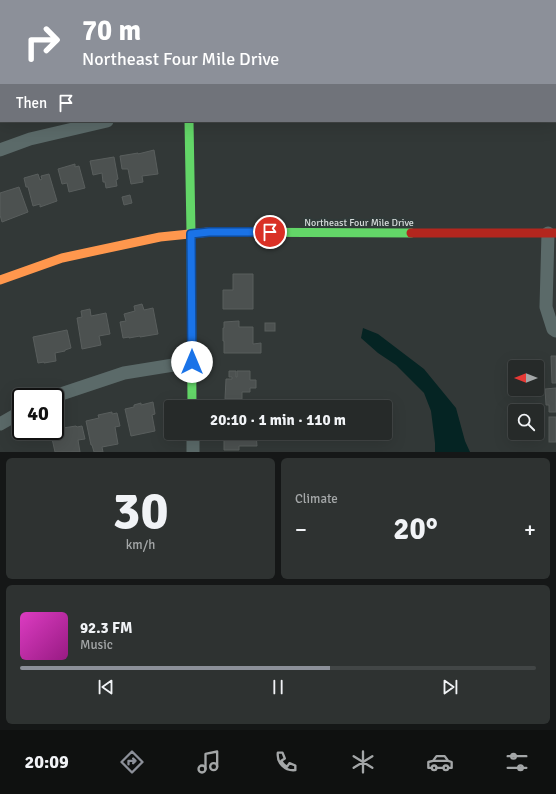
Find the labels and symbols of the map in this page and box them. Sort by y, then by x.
pin [253,215,287,249]
street label: Northeast Four Mile Drive [304,217,414,229]
position arrow [171,341,213,383]
north arrow [508,360,544,396]
speed limit sign: 40 [12,388,64,440]

